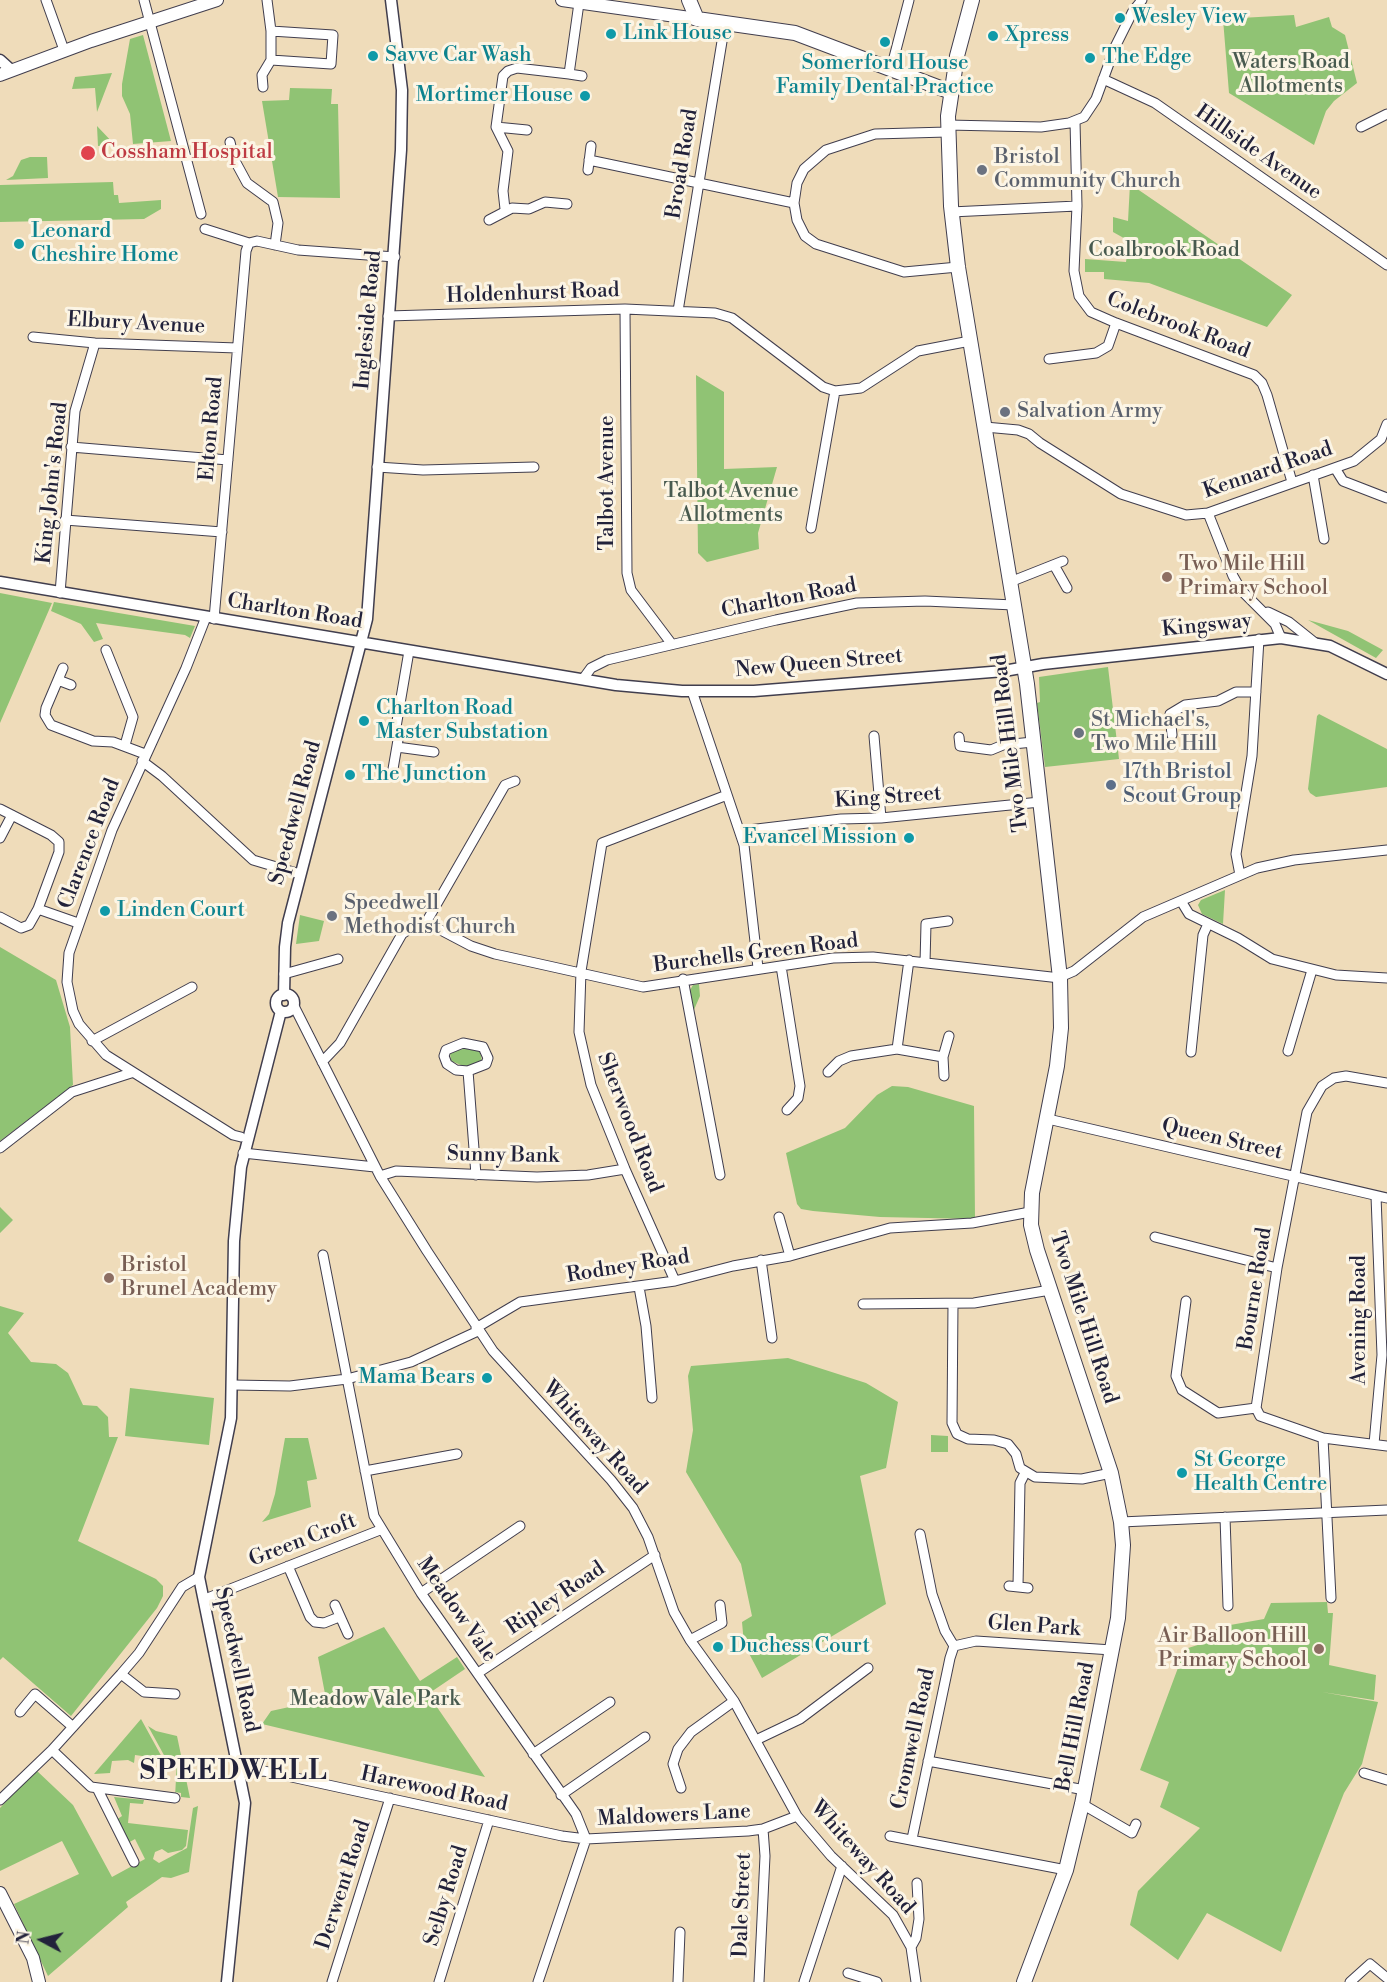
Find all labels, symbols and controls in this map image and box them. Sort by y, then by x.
place label: Wesley View [1132,5,1247,31]
marker: Wesley View [1113,11,1127,25]
place label: Link House [623,21,732,47]
place label: Xpress [1005,23,1069,49]
marker: Link House [604,27,618,41]
marker: Xpress [986,29,1000,43]
marker: Somerford House Family Dental Practice [878,35,892,49]
place label: Savve Car Wash [385,43,532,69]
place label: The Edge [1102,45,1192,71]
marker: Savve Car Wash [366,49,380,63]
park label: Waters Road Allotments [1232,50,1350,100]
place label: Somerford House Family Dental Practice [776,51,994,101]
marker: The Edge [1083,51,1097,65]
place label: Mortimer House [416,83,573,109]
marker: Mortimer House [578,89,592,103]
street label: Hillside Avenue [1190,100,1326,206]
street label: Broad Road [662,107,704,221]
place label: Cossham Hospital [101,140,273,166]
marker: Cossham Hospital [79,144,97,162]
place label: Bristol Community Church [994,145,1181,195]
marker: Bristol Community Church [975,163,989,177]
place label: Leonard Cheshire Home [31,219,179,269]
marker: Leonard Cheshire Home [12,237,26,251]
park label: Coalbrook Road [1088,238,1240,264]
street label: Ingleside Road [350,249,388,391]
street label: Holdenhurst Road [446,278,620,310]
street label: Colebrook Road [1103,287,1253,365]
street label: Elbury Avenue [66,308,206,340]
street label: Elton Road [195,375,229,483]
place label: Salvation Army [1017,399,1162,425]
street label: King John's Road [32,401,74,565]
marker: Salvation Army [998,405,1012,419]
street label: Talbot Avenue [595,416,621,550]
street label: Kennard Road [1200,437,1336,505]
park label: Talbot Avenue Allotments [664,479,798,529]
place label: Two Mile Hill Primary School [1179,552,1328,602]
marker: Two Mile Hill Primary School [1160,570,1174,584]
street label: Charlton Road [719,574,859,624]
street label: Charlton Road [225,589,365,635]
street label: Kingsway [1161,609,1253,643]
street label: New Queen Street [734,644,904,684]
street label: Two Mile Hill Road [988,653,1034,833]
place label: Charlton Road Master Substation [376,696,548,746]
place label: St Michael's, Two Mile Hill [1091,708,1217,758]
marker: Charlton Road Master Substation [357,714,371,728]
marker: St Michael's, Two Mile Hill [1072,726,1086,740]
street label: Speedwell Road [265,738,327,888]
place label: 17th Bristol Scout Group [1123,760,1241,810]
place label: The Junction [362,762,487,788]
marker: The Junction [343,768,357,782]
street label: Clarence Road [54,775,126,913]
marker: 17th Bristol Scout Group [1104,778,1118,792]
street label: King Street [834,782,942,814]
place label: Evancel Mission [743,825,897,851]
marker: Evancel Mission [902,831,916,845]
place label: Speedwell Methodist Church [344,891,516,941]
place label: Linden Court [117,898,245,924]
marker: Linden Court [98,904,112,918]
marker: Speedwell Methodist Church [325,909,339,923]
street label: Burchells Green Road [652,929,860,979]
street label: Sherwood Road [591,1049,667,1197]
street label: Queen Street [1159,1114,1285,1166]
street label: Sunny Bank [447,1142,559,1170]
street label: Bourne Road [1234,1226,1278,1352]
street label: Two Mile Hill Road [1043,1229,1123,1407]
street label: Rodney Road [565,1245,691,1289]
place label: Bristol Brunel Academy [121,1253,277,1303]
street label: Avening Road [1347,1255,1373,1385]
marker: Bristol Brunel Academy [102,1271,116,1285]
place label: Mama Bears [358,1365,475,1391]
marker: Mama Bears [480,1371,494,1385]
street label: Whiteway Road [536,1376,652,1500]
place label: St George Health Centre [1194,1448,1327,1498]
marker: St George Health Centre [1175,1466,1189,1480]
street label: Green Croft [246,1509,360,1573]
street label: Meadow Vale [411,1553,501,1667]
street label: Ripley Road [502,1557,610,1641]
street label: Speedwell Road [208,1585,264,1735]
street label: Glen Park [987,1611,1081,1643]
place label: Air Balloon Hill Primary School [1158,1624,1307,1674]
place label: Duchess Court [730,1634,870,1660]
marker: Duchess Court [711,1640,725,1654]
marker: Air Balloon Hill Primary School [1312,1642,1326,1656]
street label: Bell Hill Road [1051,1660,1101,1794]
street label: Cromwell Road [887,1666,941,1812]
park label: Meadow Vale Park [290,1687,460,1713]
district label: SPEEDWELL [140,1757,328,1789]
street label: Harewood Road [358,1762,510,1818]
street label: Whiteway Road [804,1796,920,1920]
street label: Maldowers Lane [596,1799,752,1833]
street label: Derwent Road [311,1817,377,1953]
street label: Selby Road [420,1843,474,1949]
street label: Dale Street [729,1852,757,1958]
north arrow [12,1910,72,1970]
text: N [13,1930,35,1945]

